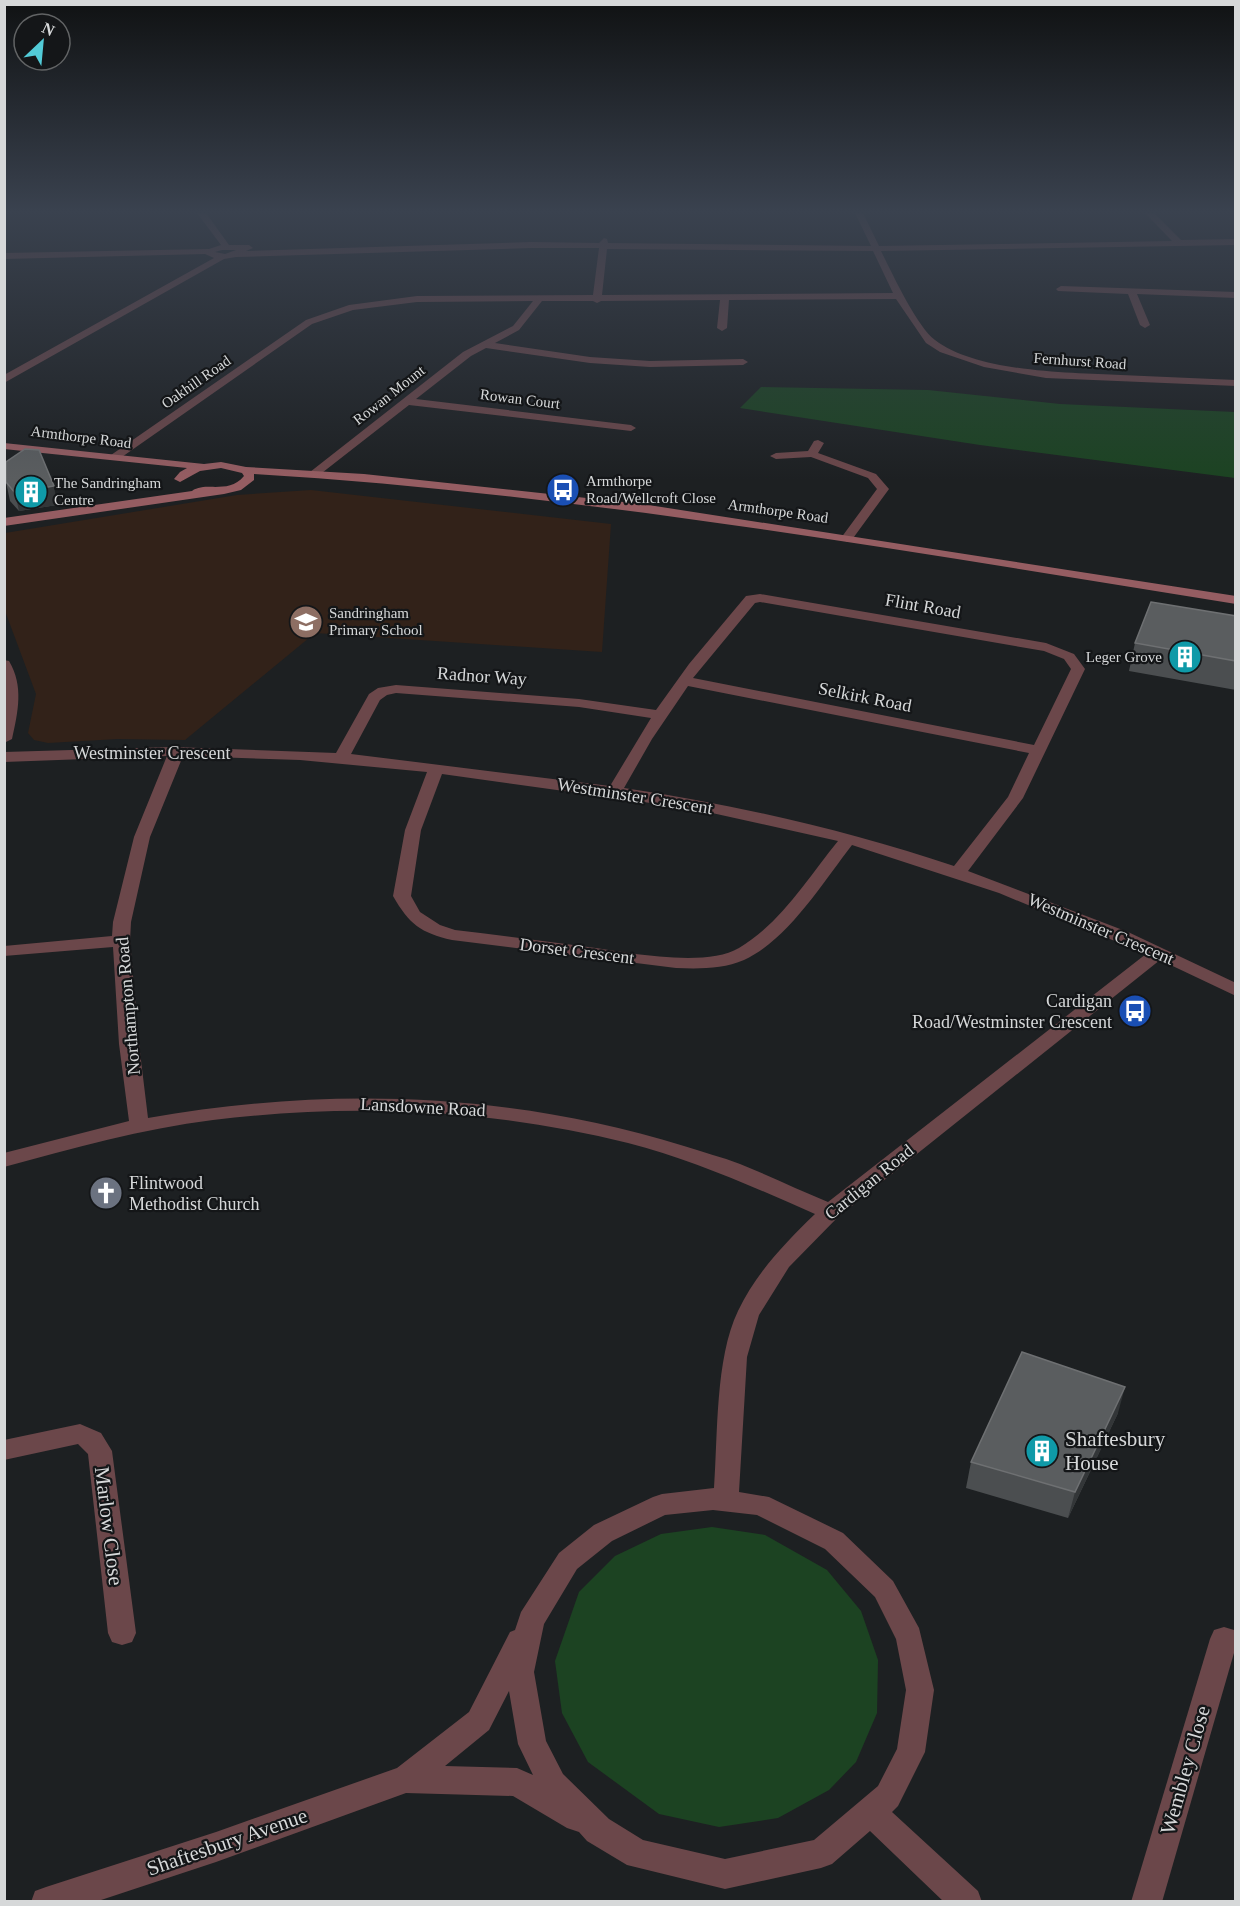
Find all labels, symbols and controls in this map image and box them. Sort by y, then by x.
north arrow [12,12,72,72]
text: N [39,19,58,39]
street label: Fernhurst Road [1033,350,1127,372]
street label: Oakhill Road [158,352,234,412]
street label: Rowan Mount [350,362,429,428]
street label: Rowan Court [479,386,562,412]
street label: Armthorpe Road [30,423,133,451]
bus stop icon: Armthorpe Road/Wellcroft Close [545,472,581,508]
place label: Armthorpe Road/Wellcroft Close [586,473,716,506]
building icon: The Sandringham Centre [13,474,49,510]
place label: The Sandringham Centre [54,475,161,508]
street label: Armthorpe Road [727,496,830,526]
street label: Flint Road [884,590,962,622]
school or university icon: Sandringham Primary School [288,604,324,640]
place label: Sandringham Primary School [329,605,423,638]
building icon: Leger Grove [1167,639,1203,675]
place label: Leger Grove [1086,649,1162,665]
street label: Radnor Way [437,663,527,689]
street label: Selkirk Road [817,678,913,716]
street label: Westminster Crescent [73,743,231,763]
street label: Westminster Crescent [556,774,714,818]
street label: Westminster Crescent [1025,889,1177,969]
street label: Dorset Crescent [518,934,636,968]
street label: Northampton Road [112,936,144,1076]
place label: Cardigan Road/Westminster Crescent [912,991,1112,1032]
bus stop icon: Cardigan Road/Westminster Crescent [1117,993,1153,1029]
street label: Lansdowne Road [360,1094,486,1120]
street label: Cardigan Road [821,1140,917,1224]
place label: Flintwood Methodist Church [129,1173,260,1214]
church icon: Flintwood Methodist Church [88,1175,124,1211]
place label: Shaftesbury House [1065,1427,1166,1475]
building icon: Shaftesbury House [1024,1433,1060,1469]
street label: Marlow Close [90,1465,128,1587]
street label: Wembley Close [1155,1703,1215,1837]
street label: Shaftesbury Avenue [144,1803,310,1881]

